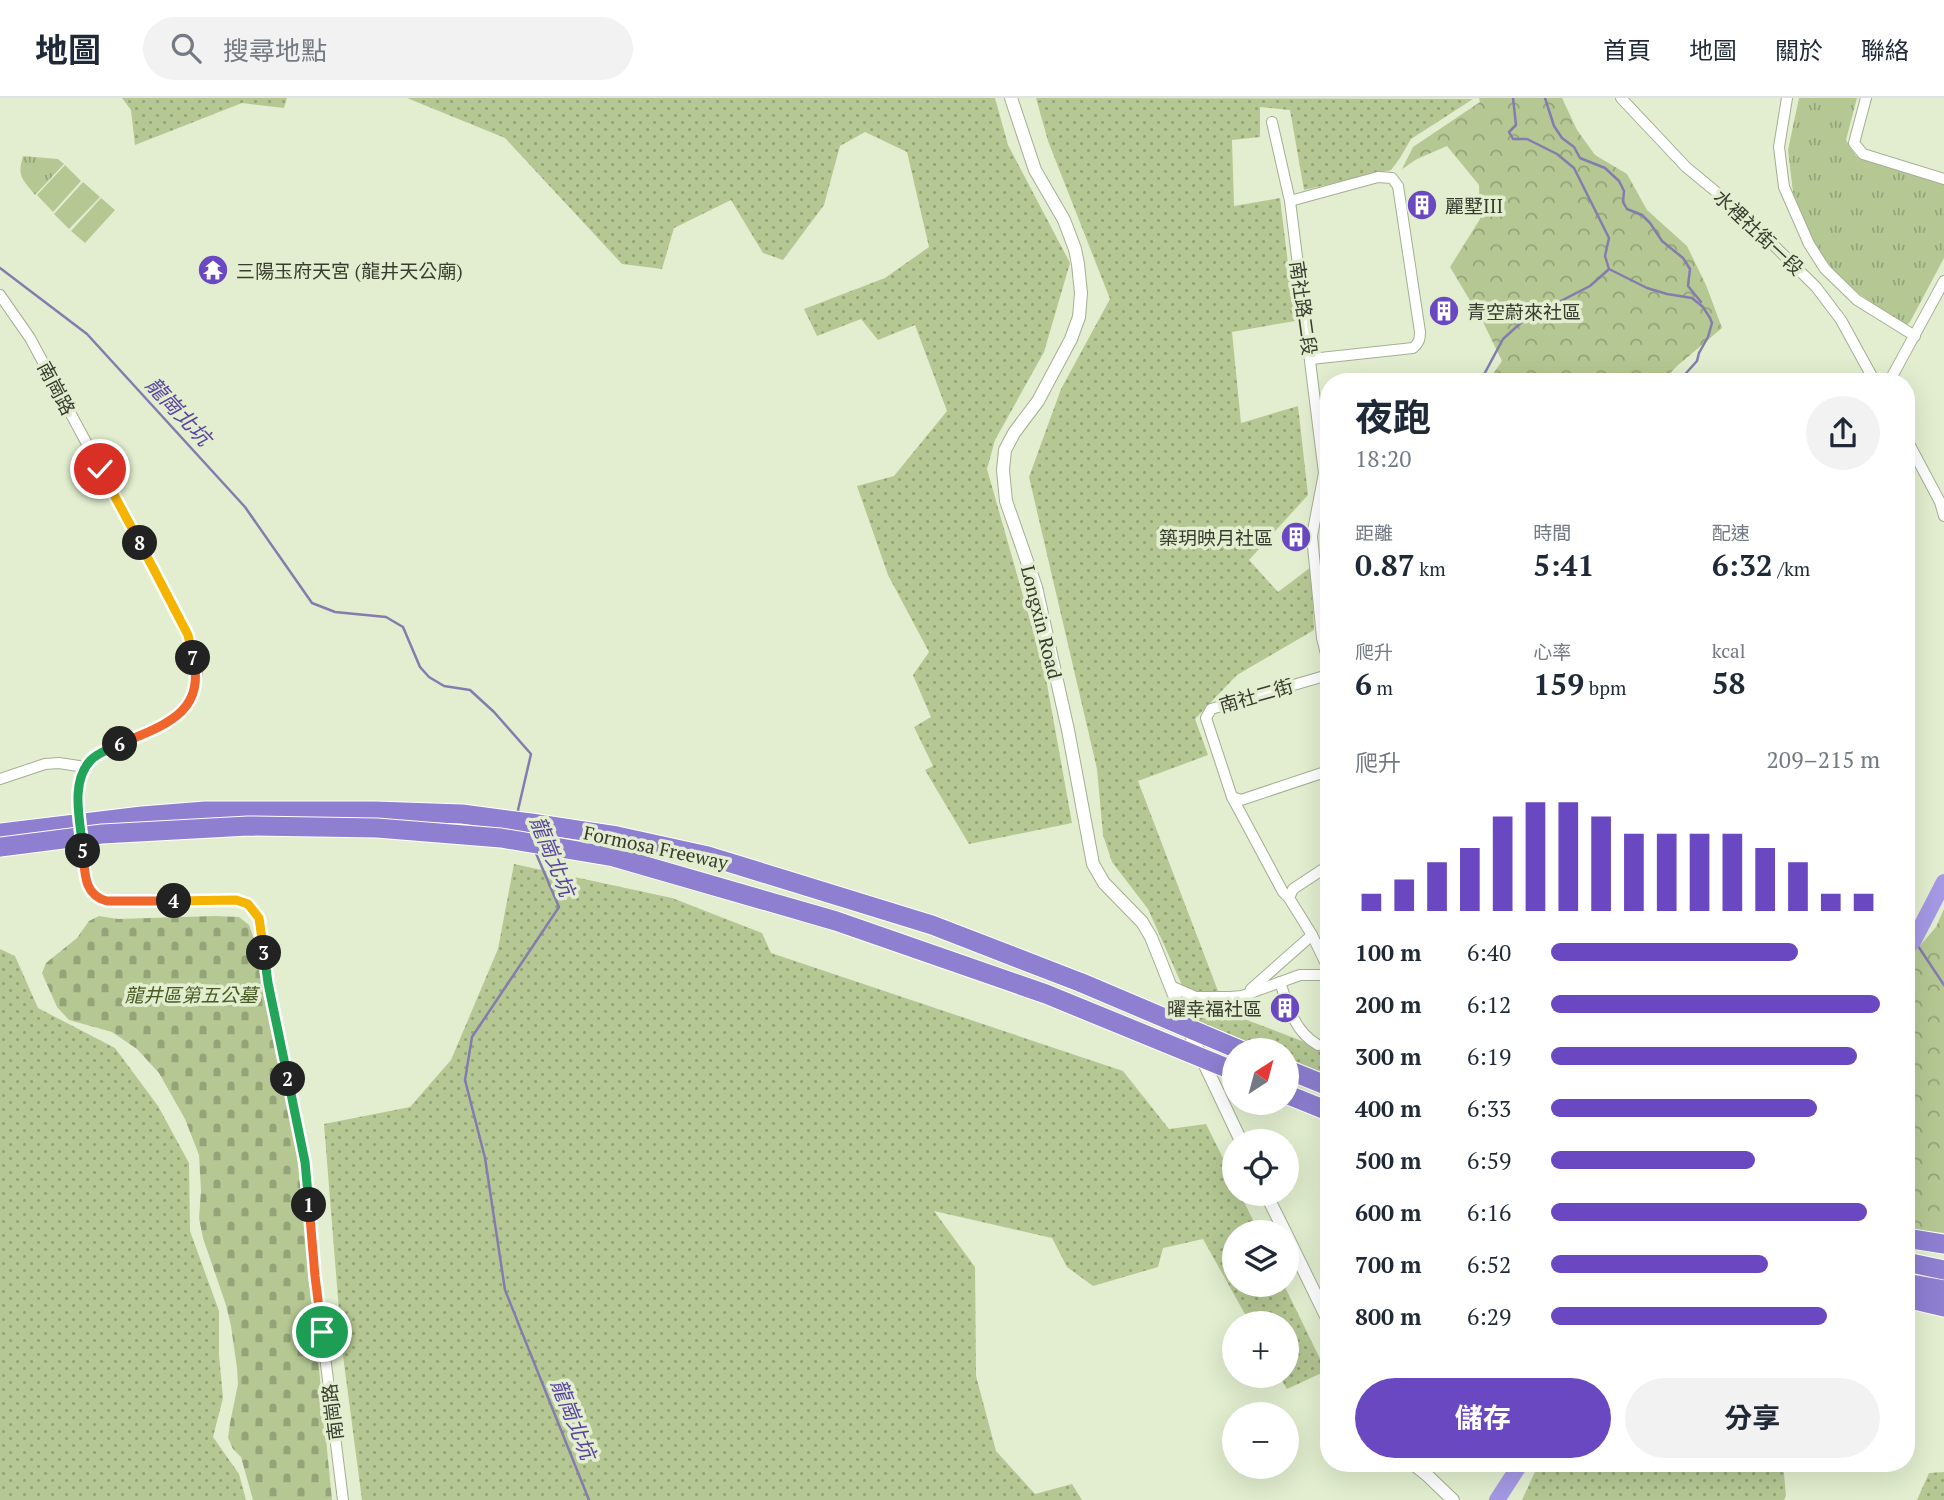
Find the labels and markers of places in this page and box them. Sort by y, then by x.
building icon: 麗墅III [1405,188,1439,222]
place label: 麗墅III [1445,193,1503,218]
temple icon: 三陽玉府天宮 (龍井天公廟) [196,253,230,287]
place label: 三陽玉府天宮 (龍井天公廟) [236,258,463,283]
building icon: 青空蔚來社區 [1427,294,1461,328]
place label: 青空蔚來社區 [1467,299,1581,324]
pin [70,439,130,499]
building icon: 築玥映月社區 [1279,520,1313,554]
place label: 築玥映月社區 [1159,525,1273,550]
pin: 8 [122,526,158,560]
pin: 7 [176,640,210,676]
pin: 6 [102,726,138,762]
pin: 5 [66,834,100,868]
pin: 4 [156,884,192,918]
pin: 3 [246,936,282,970]
building icon: 曜幸福社區 [1268,991,1302,1025]
place label: 曜幸福社區 [1167,996,1262,1021]
pin: 2 [270,1062,306,1096]
pin: 1 [292,1188,326,1222]
pin [292,1302,352,1362]

